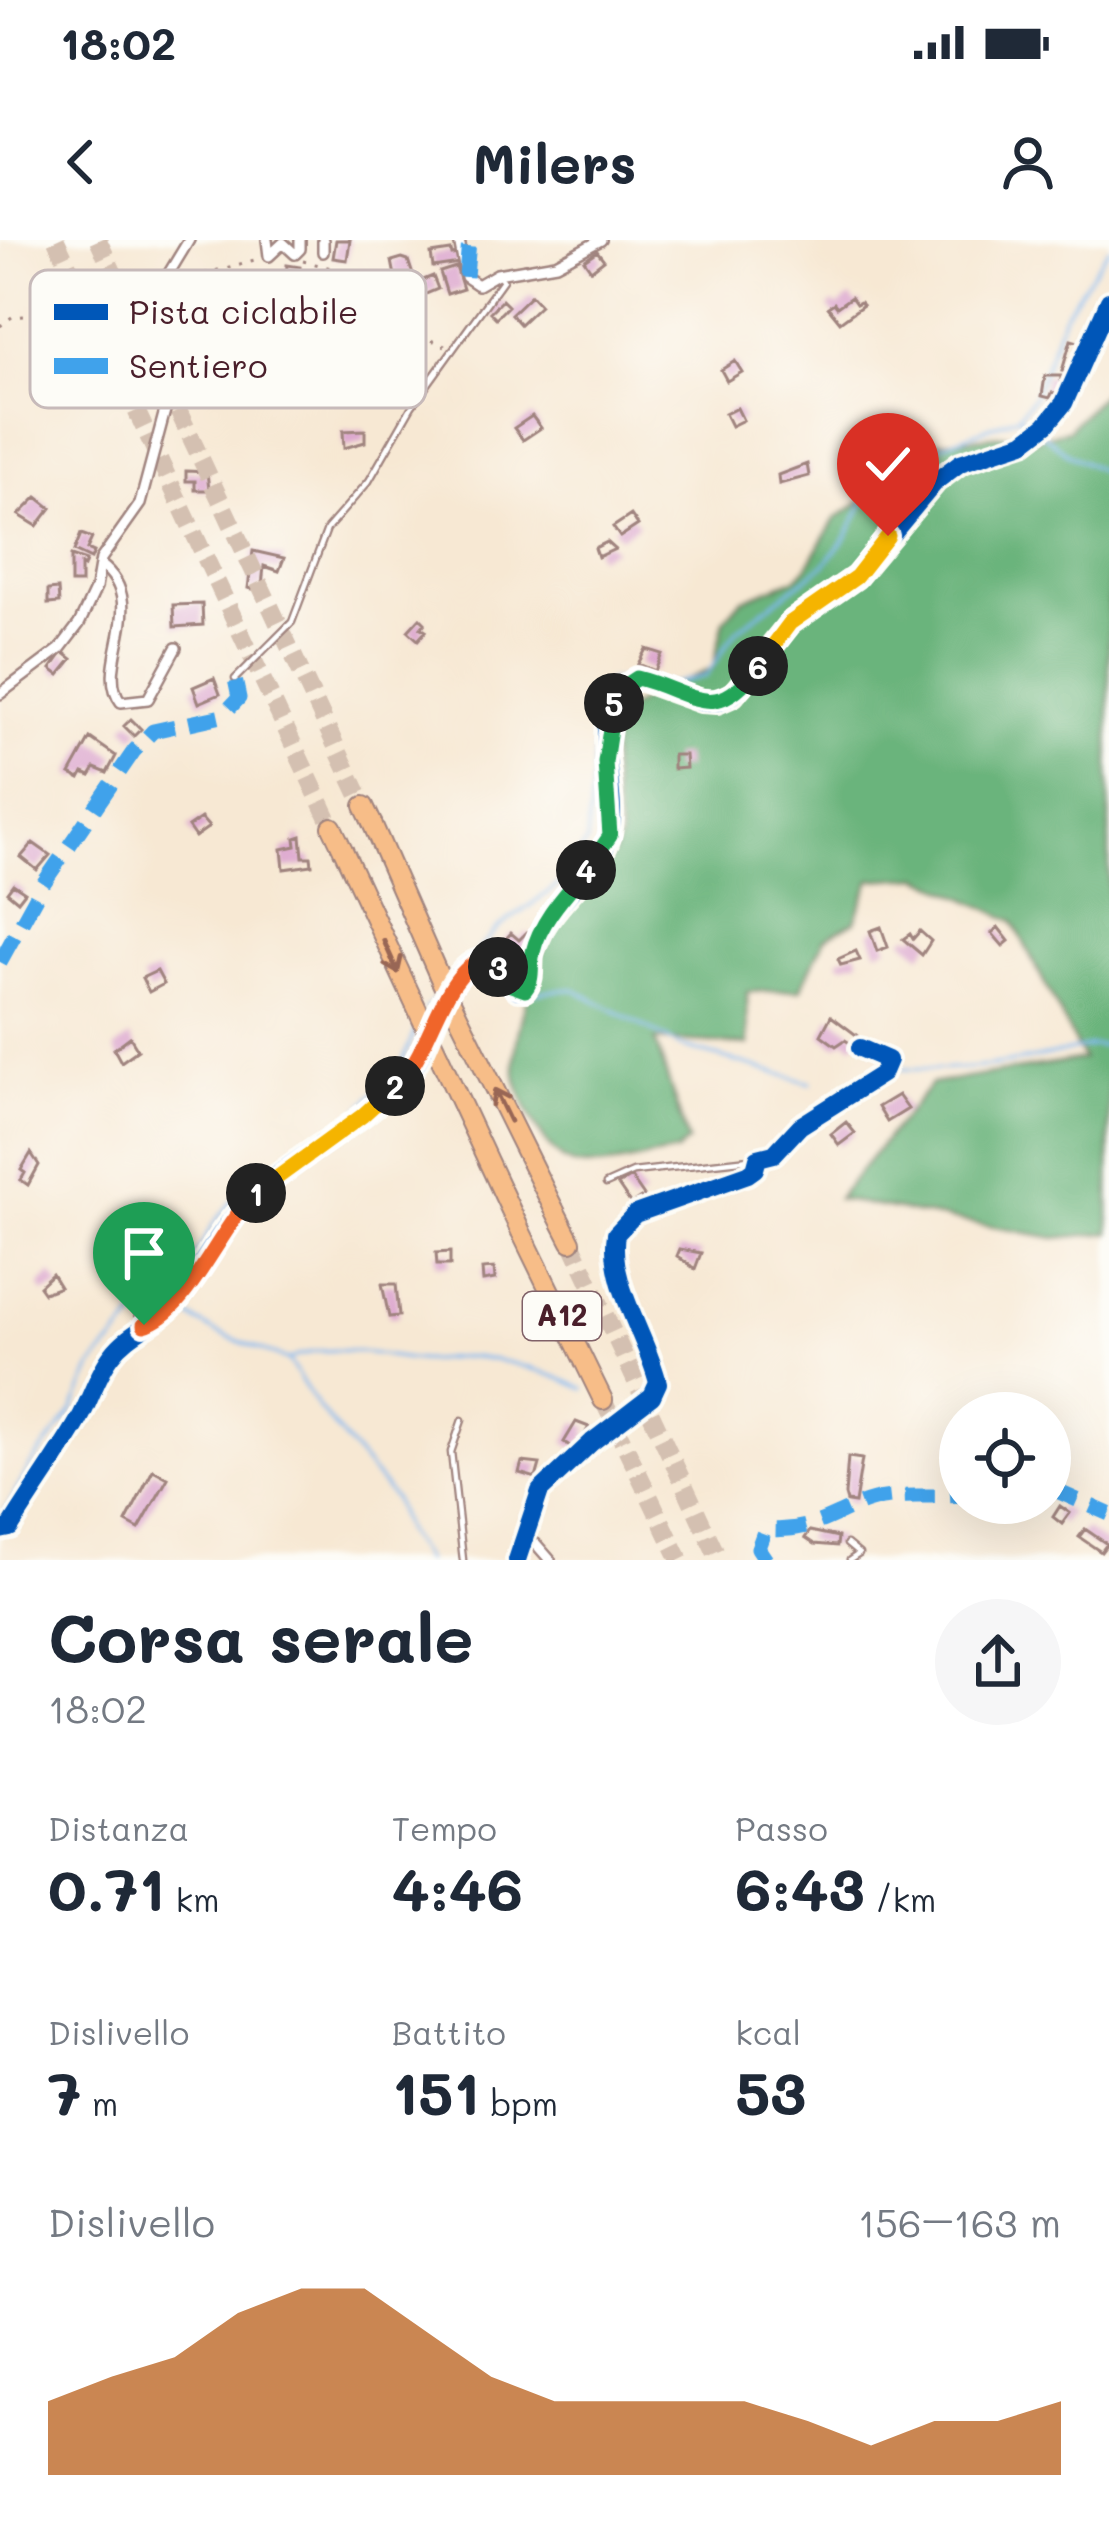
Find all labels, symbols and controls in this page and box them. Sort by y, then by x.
text: 18:02 [60,13,176,71]
text: Milers [472,127,637,198]
icon: back [48,129,114,195]
icon: person [995,129,1061,195]
legend [30,270,426,408]
text: Pista ciclabile [129,289,359,332]
text: Sentiero [129,343,267,386]
pin [837,413,939,536]
icon: check [855,431,921,497]
pin: 6 [728,636,788,696]
text: 6 [748,644,768,687]
pin: 5 [584,673,644,733]
text: 5 [604,681,624,724]
pin: 4 [556,840,616,900]
text: 4 [576,848,596,891]
pin: 3 [468,937,528,997]
one-way arrow [381,938,403,974]
text: 3 [488,945,508,988]
pin: 2 [365,1056,425,1116]
text: 2 [386,1064,404,1107]
one-way arrow [490,1087,513,1123]
pin: 1 [226,1163,286,1223]
text: 1 [249,1171,263,1214]
pin [93,1202,195,1325]
icon: arrive [111,1220,177,1286]
road number: A12 [523,1292,601,1340]
map controls [939,1392,1071,1524]
button: locate [939,1392,1071,1524]
text: Corsa serale [48,1594,474,1680]
button: share [935,1599,1061,1725]
text: 18:02 [48,1682,147,1733]
text: Distanza [48,1806,189,1849]
text: Tempo [392,1806,497,1849]
text: Passo [735,1806,828,1849]
text: 0.71 [48,1849,165,1927]
text: 4:46 [392,1849,523,1927]
text: 6:43 [735,1849,865,1927]
text: km [165,1877,219,1920]
text: /km [865,1877,936,1920]
text: Dislivello [48,2010,189,2053]
text: Battito [392,2010,506,2053]
text: kcal [735,2010,801,2053]
text: 7 [48,2053,81,2131]
text: 151 [392,2053,480,2131]
text: 53 [735,2053,806,2131]
text: m [81,2081,118,2124]
text: bpm [480,2081,558,2124]
text: Dislivello [48,2196,215,2247]
text: 156–163 m [858,2196,1061,2247]

